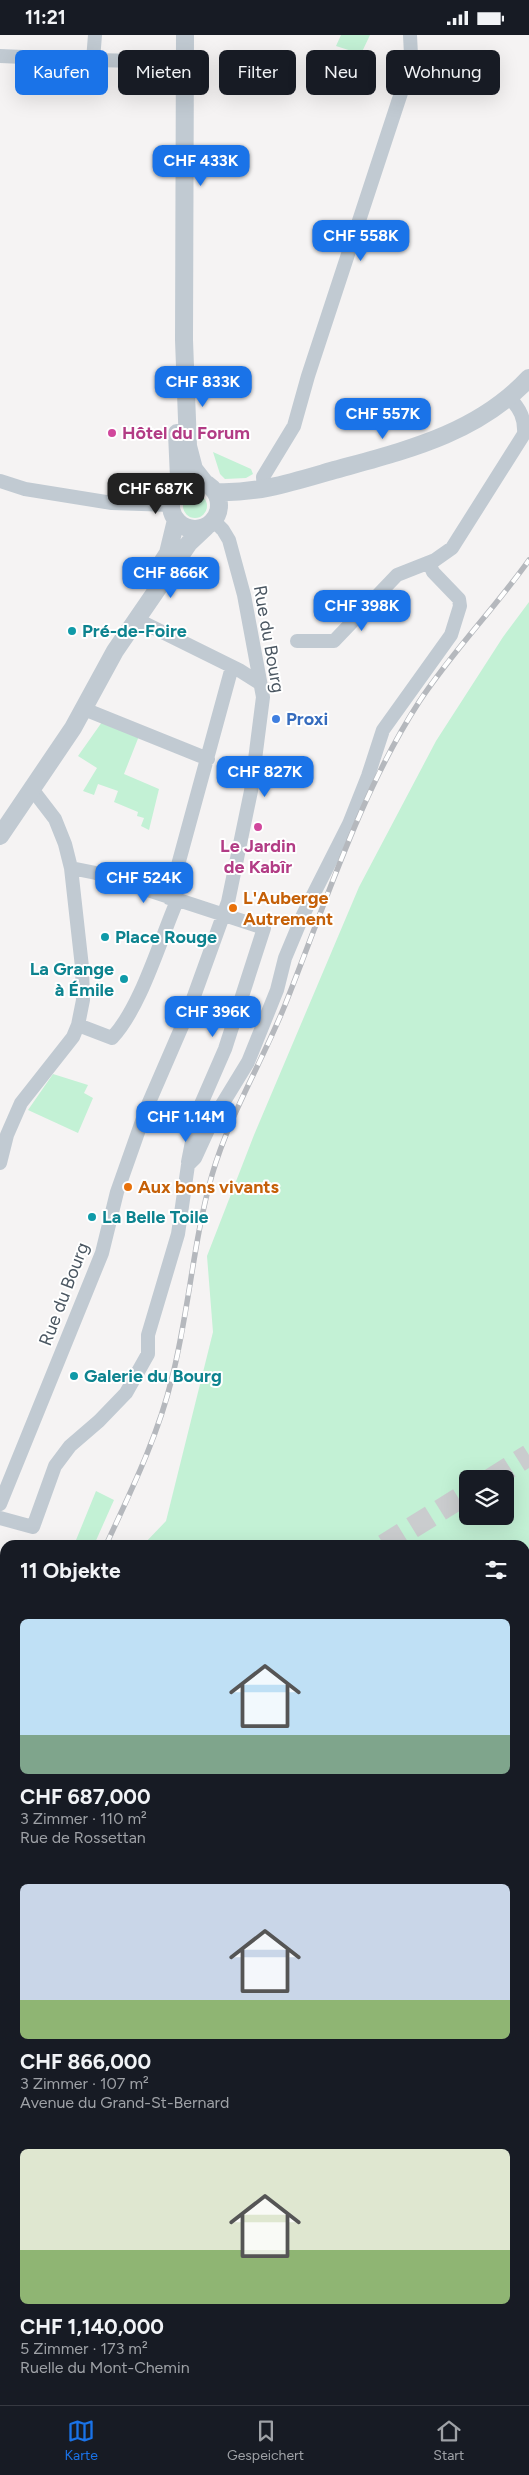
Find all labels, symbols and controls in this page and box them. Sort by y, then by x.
text: 11:21 [25,6,66,29]
chip: Kaufen [15,50,108,95]
chip: Mieten [118,50,209,95]
chip: Filter [219,50,296,95]
chip: Neu [306,50,376,95]
chip: Wohnung [386,50,500,95]
pin: CHF 433K [149,145,253,187]
text: CHF 433K [164,151,238,170]
pin: CHF 558K [309,219,413,262]
text: CHF 558K [323,226,399,245]
pin: CHF 833K [151,365,255,408]
text: CHF 833K [166,372,240,391]
pin: CHF 557K [331,397,435,440]
text: CHF 557K [346,404,420,423]
place label: Hôtel du Forum [122,422,250,444]
marker: Hôtel du Forum [106,427,118,439]
pin: CHF 687K [104,473,208,515]
text: CHF 687K [119,479,193,498]
pin: CHF 866K [119,557,223,599]
text: CHF 866K [133,563,209,582]
street label: Rue du Bourg [249,584,289,694]
pin: CHF 398K [310,589,414,632]
text: CHF 398K [325,596,399,615]
place label: Pré-de-Foire [82,620,187,642]
marker: Pré-de-Foire [66,625,78,637]
place label: Proxi [286,708,328,730]
marker: Proxi [270,713,282,725]
pin: CHF 827K [213,755,317,798]
text: CHF 827K [228,762,302,781]
marker: Le Jardin de Kabîr [252,821,264,833]
place label: Le Jardin de Kabîr [220,835,296,878]
pin: CHF 524K [92,861,196,904]
text: CHF 524K [106,868,182,887]
place label: L'Auberge Autrement [243,887,333,930]
marker: L'Auberge Autrement [227,902,239,914]
place label: Place Rouge [115,926,217,948]
marker: Place Rouge [99,931,111,943]
place label: La Grange à Émile [30,958,114,1001]
marker: La Grange à Émile [118,973,130,985]
pin: CHF 396K [161,995,265,1038]
text: CHF 396K [176,1002,250,1021]
pin: CHF 1.14M [129,1101,243,1143]
text: CHF 1.14M [147,1107,225,1126]
place label: Aux bons vivants [138,1176,280,1198]
marker: Aux bons vivants [122,1181,134,1193]
place label: La Belle Toile [102,1206,209,1228]
marker: La Belle Toile [86,1211,98,1223]
street label: Rue du Bourg [34,1239,94,1349]
place label: Galerie du Bourg [84,1365,222,1387]
marker: Galerie du Bourg [68,1370,80,1382]
map controls [459,1470,514,1525]
button: layers [459,1470,514,1525]
icon: filters [482,1556,510,1584]
text: 11 Objekte [20,1558,121,1583]
icon: home [220,1651,310,1741]
text: CHF 687,000 [20,1784,151,1809]
text: 3 Zimmer · 110 m² [20,1809,147,1828]
text: Rue de Rossettan [20,1828,146,1847]
icon: home [220,1916,310,2006]
text: CHF 866,000 [20,2049,151,2074]
text: 3 Zimmer · 107 m² [20,2074,149,2093]
text: Avenue du Grand-St-Bernard [20,2093,229,2112]
icon: home [220,2181,310,2271]
text: CHF 1,140,000 [20,2314,164,2339]
text: 5 Zimmer · 173 m² [20,2339,148,2358]
text: Ruelle du Mont-Chemin [20,2358,190,2377]
tab: Karte [65,2417,98,2464]
tab: Gespeichert [227,2417,304,2464]
tab: Start [433,2417,464,2464]

